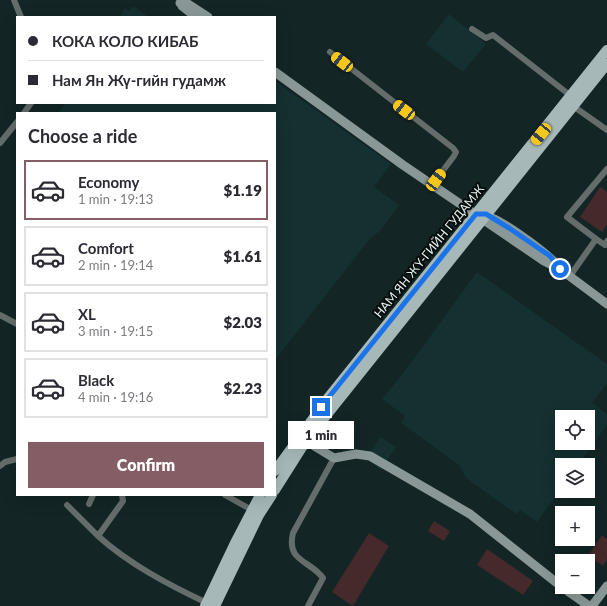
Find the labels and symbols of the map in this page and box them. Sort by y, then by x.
car [329,50,355,74]
car [391,98,417,122]
car [529,121,553,147]
car [424,167,448,193]
street label: НАМ ЯН ЖҮ-ГИЙН ГУДАМЖ [371,181,488,320]
route start [551,260,569,278]
route end [312,398,330,416]
callout: 1 min [288,421,354,449]

